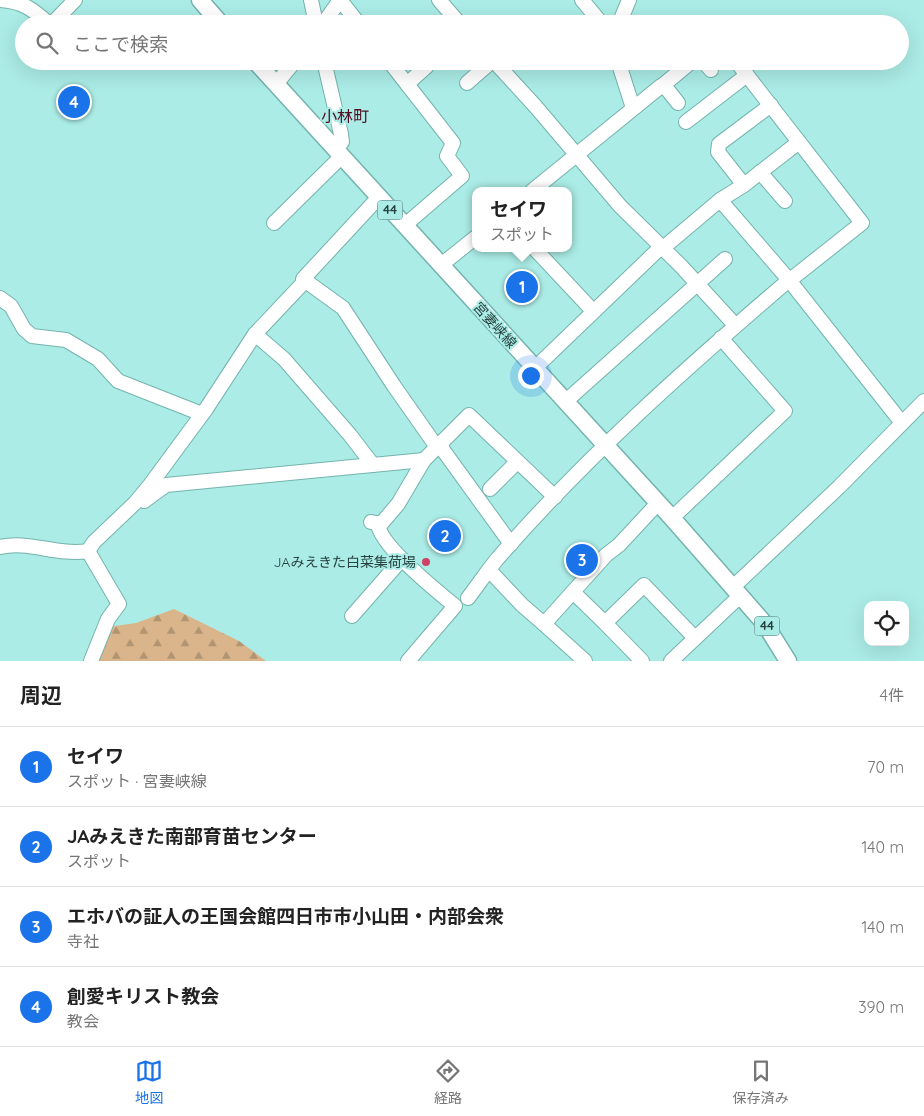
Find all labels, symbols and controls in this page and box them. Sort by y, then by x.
search box [15,15,909,70]
icon: search [33,29,61,57]
text: ここで検索 [73,32,168,56]
pin: 4 [58,83,90,121]
district label: 小林町 [321,106,369,126]
popup [472,187,572,252]
text: セイワ [490,197,547,221]
road number: 44 [378,200,402,220]
text: スポット [490,224,554,244]
pin: 1 [506,268,538,306]
street label: 宮妻峡線 [470,298,520,352]
your location [518,363,544,389]
pin: 2 [429,517,461,555]
pin: 3 [566,541,598,579]
place label: JAみえきた白菜集荷場 [274,553,416,571]
marker: JAみえきた白菜集荷場 [420,556,432,568]
map controls [864,601,909,646]
button: locate [864,601,909,646]
road number: 44 [754,616,780,636]
text: 周辺 [20,682,62,708]
text: 4件 [880,685,904,705]
text: セイワ [67,744,124,768]
text: 1 [33,757,39,777]
text: 70 m [867,757,904,777]
text: スポット · 宮妻峡線 [67,771,207,791]
text: JAみえきた南部育苗センター [67,824,317,848]
text: 2 [31,837,41,857]
text: 140 m [861,837,904,857]
text: スポット [67,851,131,871]
text: エホバの証人の王国会館四日市市小山田・内部会衆 [67,904,504,928]
text: 3 [32,917,40,937]
text: 140 m [861,917,904,937]
text: 寺社 [67,931,99,951]
text: 創愛キリスト教会 [67,984,219,1008]
text: 4 [31,997,41,1017]
text: 390 m [858,997,904,1017]
text: 教会 [67,1011,99,1031]
tab: 地図 [135,1057,163,1107]
tab: 経路 [434,1057,462,1107]
tab: 保存済み [733,1057,789,1107]

